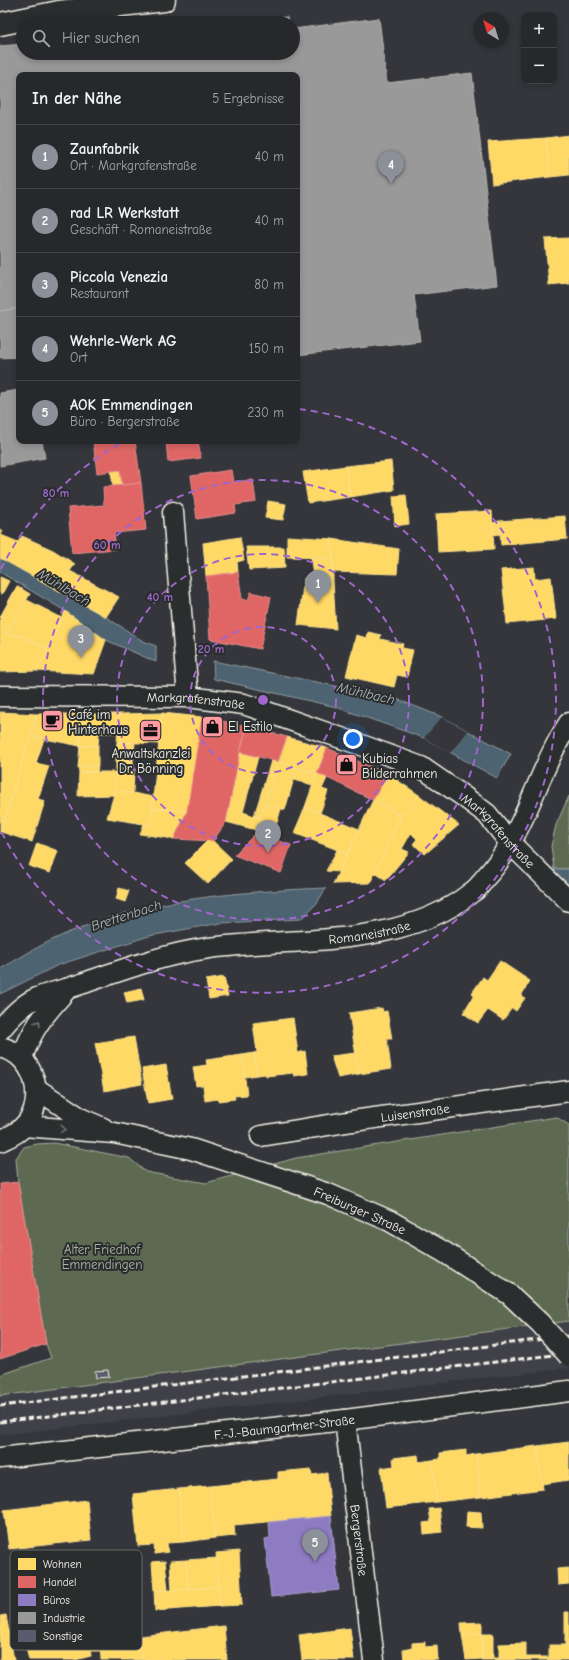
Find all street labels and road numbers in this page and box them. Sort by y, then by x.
street label: Markgrafenstraße [147,690,246,712]
street label: Markgrafenstraße [458,791,538,871]
street label: Romaneistraße [328,918,413,947]
street label: Luisenstraße [380,1101,451,1125]
street label: Freiburger Straße [312,1183,409,1238]
street label: F.-J.-Baumgartner-Straße [213,1412,356,1442]
street label: Bergerstraße [347,1504,371,1577]

